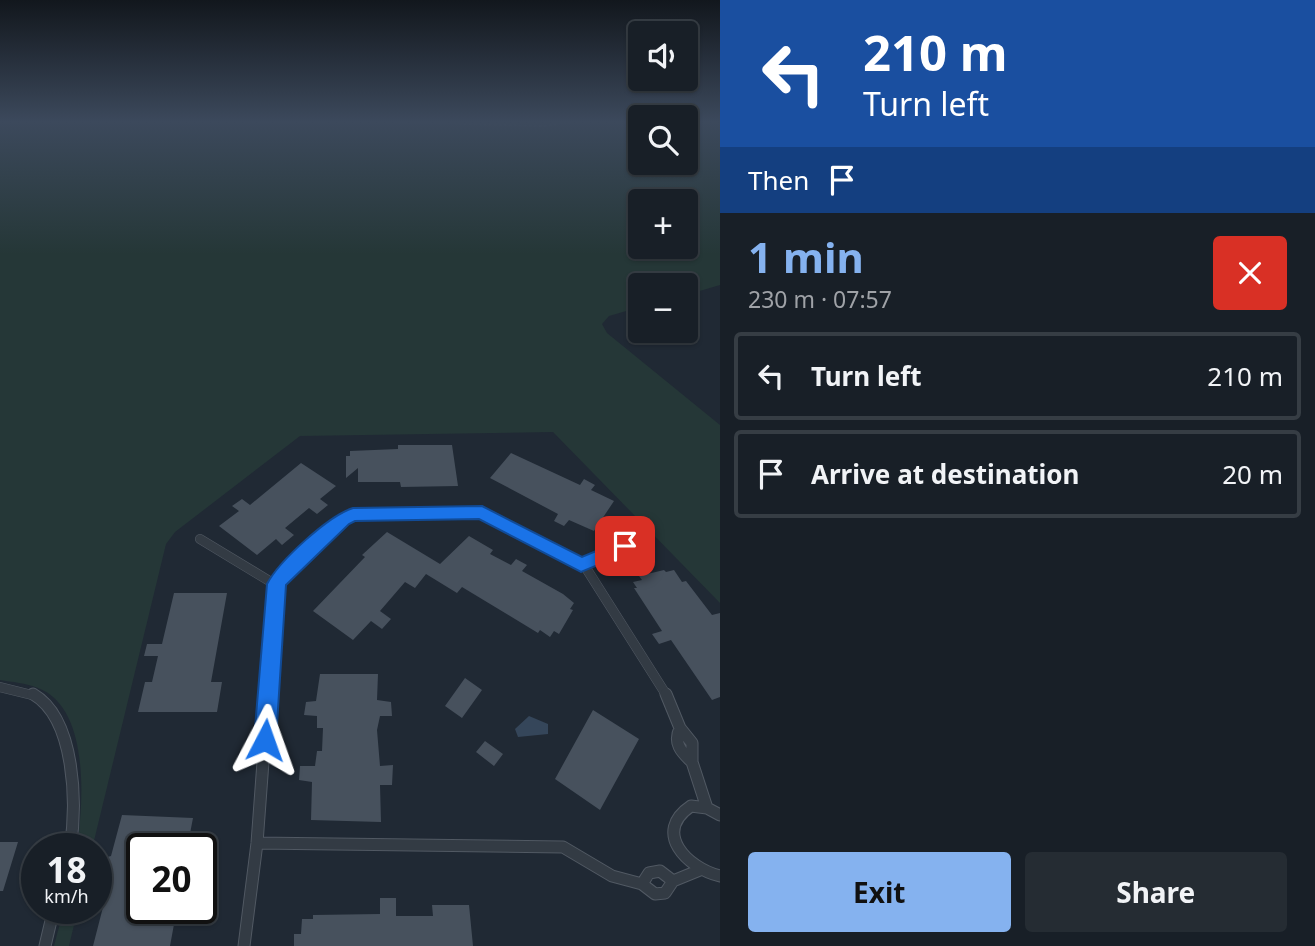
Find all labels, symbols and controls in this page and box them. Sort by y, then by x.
text: 210 m [863,19,1008,85]
map controls [628,21,698,343]
button: sound [628,21,698,91]
icon: left [748,28,839,119]
text: Turn left [863,82,989,125]
button: search [628,105,698,175]
icon: arrive [823,161,861,199]
text: Then [748,162,809,198]
button: + [628,189,698,259]
text: 1 min [748,228,864,285]
button: close [1213,236,1287,310]
button: − [628,273,698,343]
text: 230 m · 07:57 [748,283,892,315]
icon: left [752,357,790,395]
text: Turn left [811,358,922,394]
text: 210 m [1207,358,1283,394]
icon: arrive [752,455,790,493]
text: Arrive at destination [811,456,1080,492]
text: 20 m [1222,456,1283,492]
pin [595,516,655,576]
icon: arrive [606,527,644,565]
position arrow [228,703,302,777]
speed limit sign: 20 [126,833,217,924]
text: 18 [46,846,87,893]
button: Exit [748,852,1011,932]
button: Share [1025,852,1287,932]
text: km/h [44,884,89,908]

